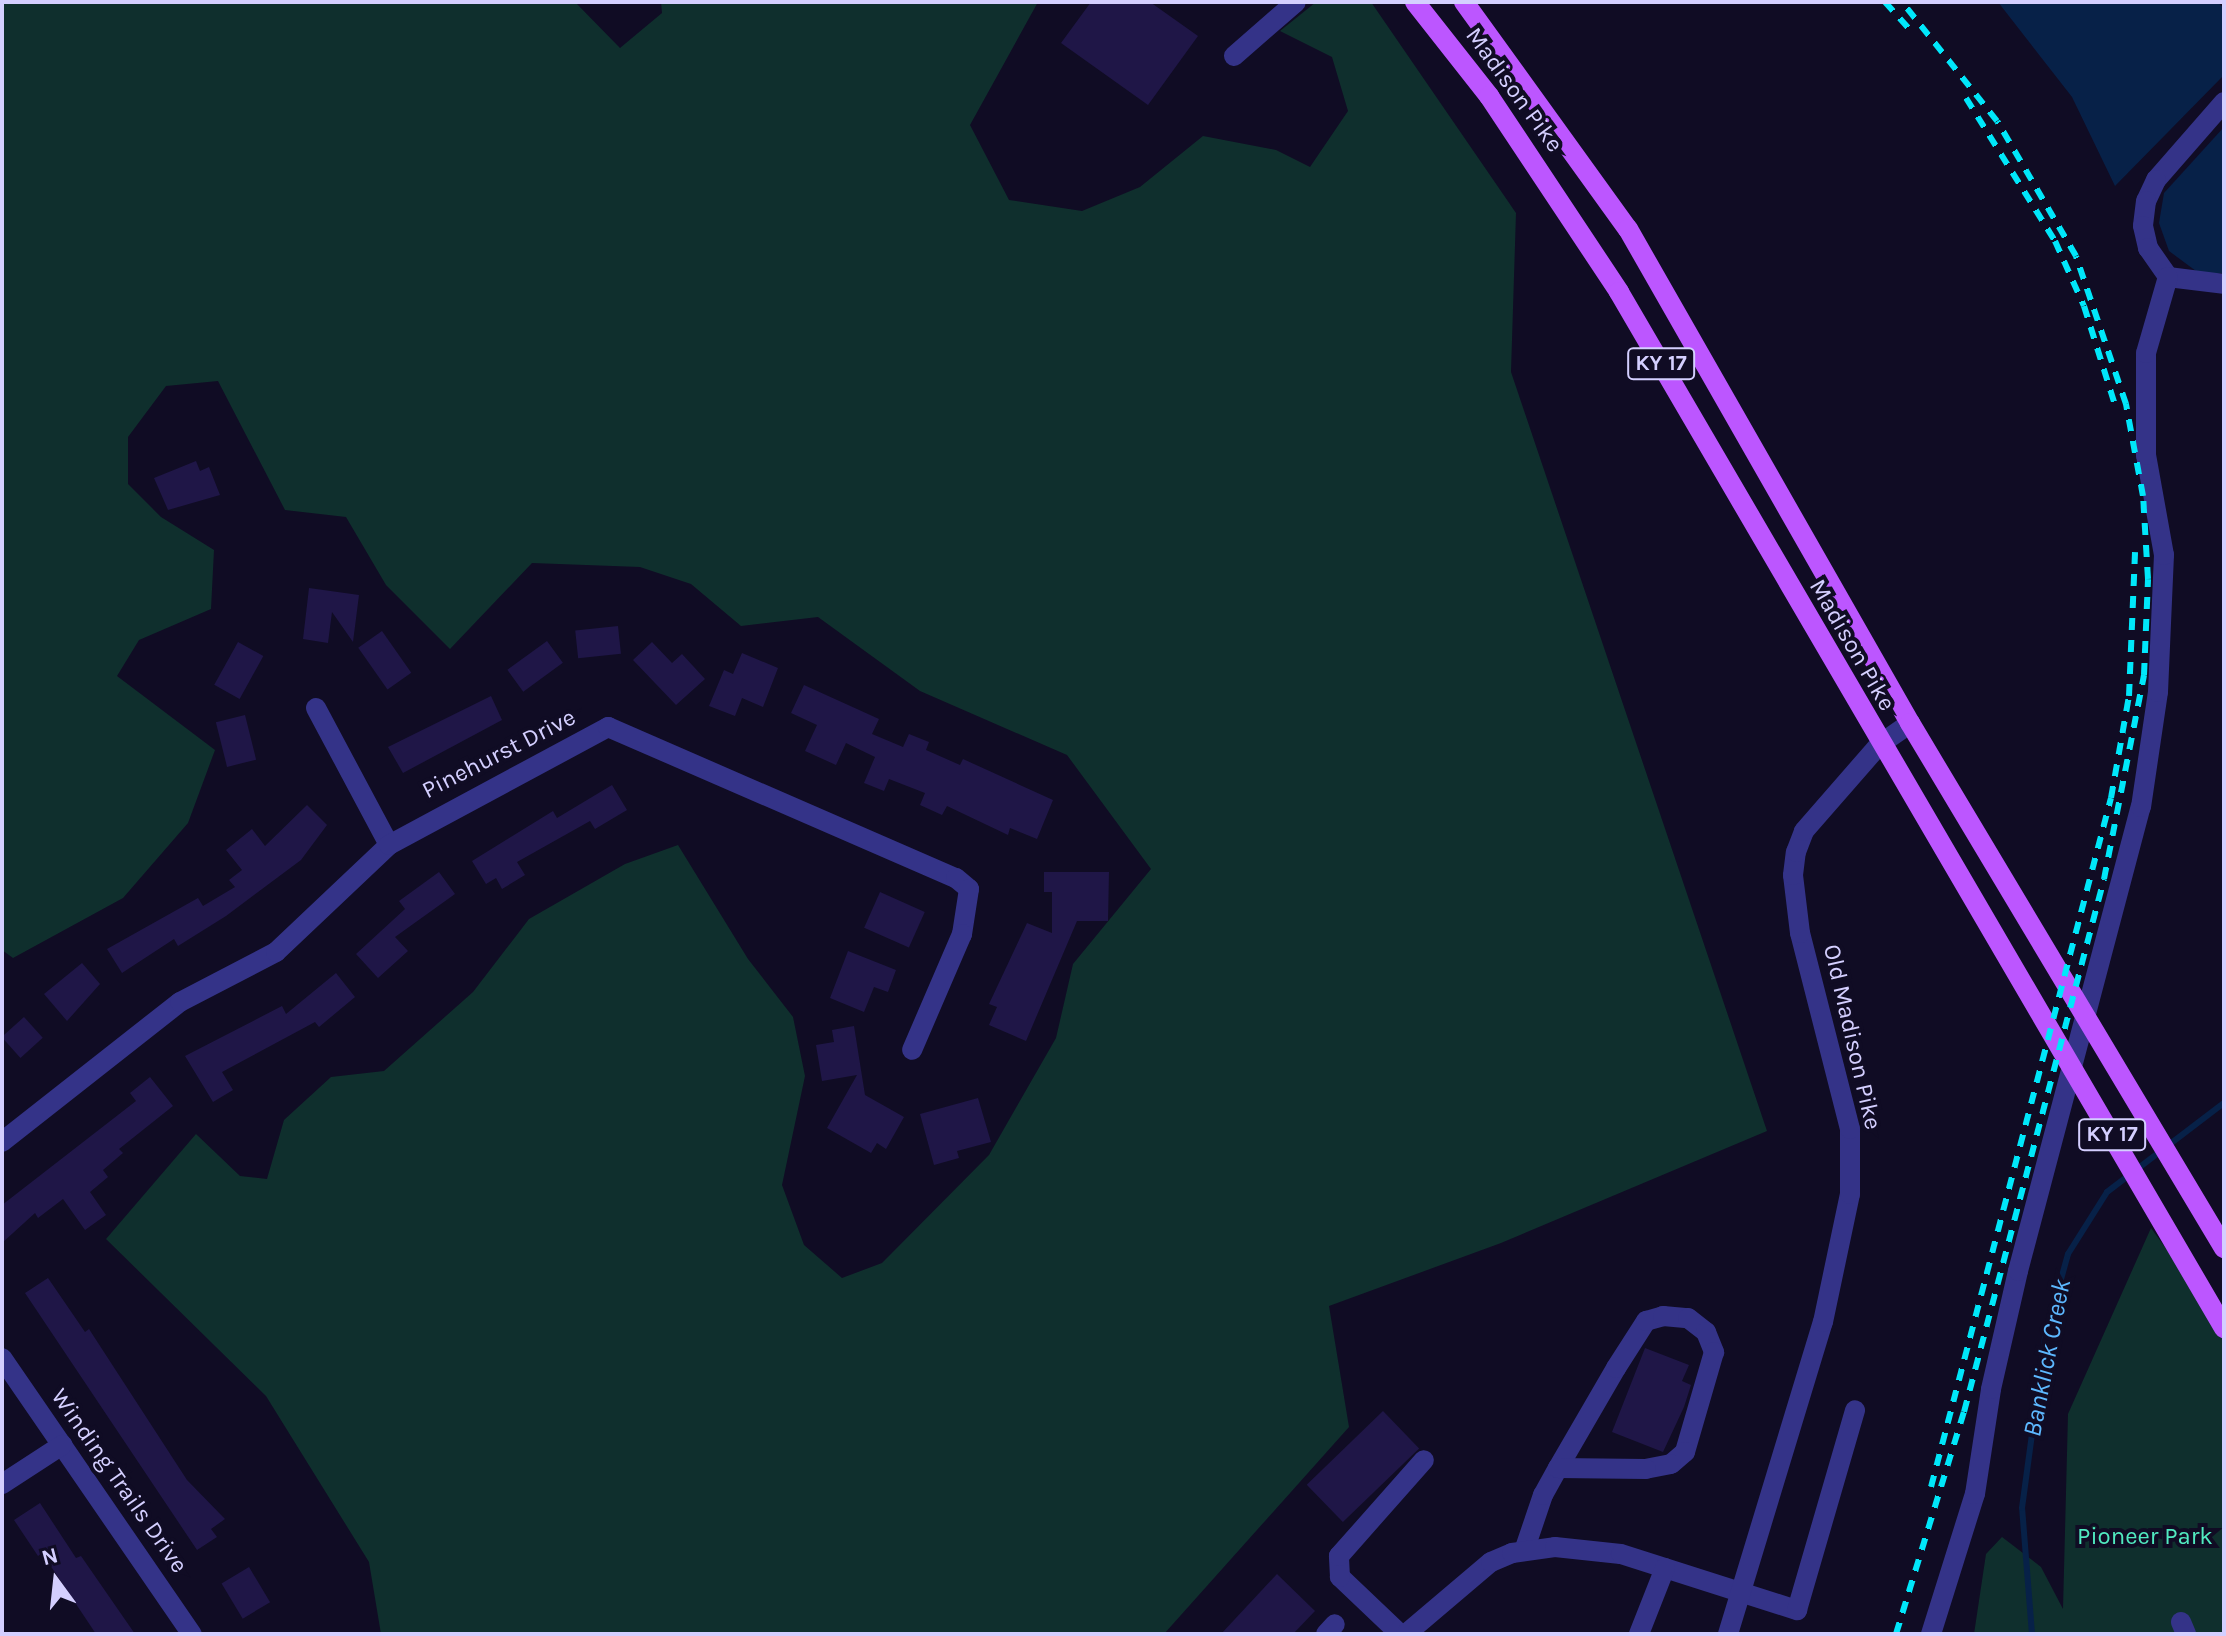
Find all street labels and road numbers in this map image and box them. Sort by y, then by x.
street label: Madison Pike [1459,22,1569,158]
road number: KY 17 [1627,346,1695,382]
street label: Madison Pike [1803,574,1901,716]
street label: Pinehurst Drive [417,703,581,805]
street label: Old Madison Pike [1817,942,1887,1132]
road number: KY 17 [2078,1117,2146,1153]
street label: Winding Trails Drive [45,1383,193,1579]

